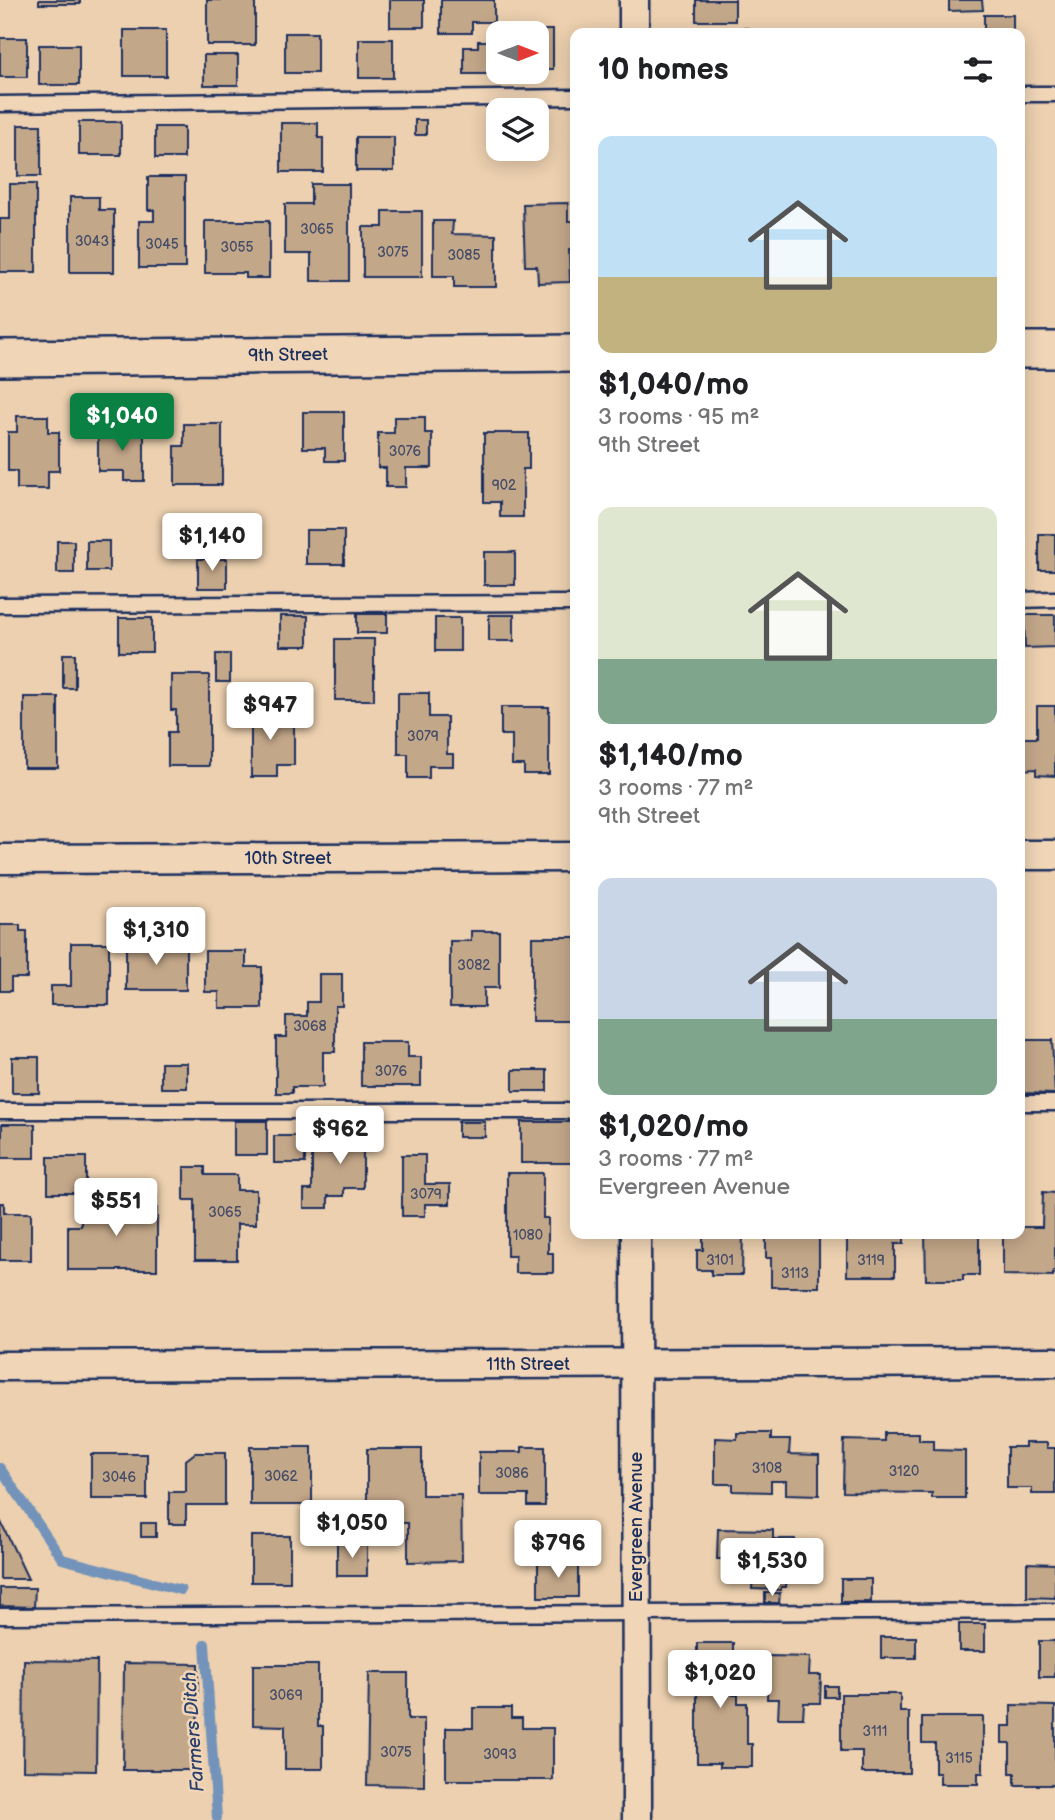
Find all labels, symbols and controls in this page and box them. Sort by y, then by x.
north arrow [486,21,550,84]
map controls [486,21,549,161]
icon: filters [959,51,997,89]
text: 10 homes [598,52,729,88]
button: layers [486,98,549,161]
icon: home [735,182,861,308]
house number: 3065 [300,221,334,238]
house number: 3043 [75,233,109,250]
house number: 3045 [145,236,179,253]
house number: 3055 [221,239,253,256]
house number: 3075 [377,244,409,261]
house number: 3085 [447,247,481,264]
street label: 9th Street [248,344,329,366]
text: $1,040/mo [598,367,749,403]
pin: $1,040 [65,393,179,453]
text: $1,040 [86,402,158,430]
text: 3 rooms · 95 m² [598,403,759,431]
text: 9th Street [598,431,700,459]
house number: 3076 [389,443,422,460]
house number: 902 [492,477,517,494]
pin: $1,140 [155,514,269,573]
text: $1,140 [178,522,246,550]
icon: home [735,553,861,679]
pin: $947 [229,682,311,742]
text: $947 [243,691,297,719]
house number: 3079 [407,728,439,745]
text: $1,140/mo [598,738,743,774]
text: 3 rooms · 77 m² [598,774,754,802]
text: 9th Street [598,802,700,830]
street label: 10th Street [245,848,332,869]
pin: $1,310 [99,908,213,967]
text: $1,310 [122,916,190,944]
icon: home [735,924,861,1050]
house number: 3082 [457,957,491,974]
house number: 3068 [293,1018,327,1035]
house number: 3076 [375,1063,408,1080]
pin: $962 [299,1106,381,1166]
text: $1,020/mo [598,1109,749,1145]
text: $962 [312,1115,368,1143]
text: 3 rooms · 77 m² [598,1145,754,1173]
text: Evergreen Avenue [598,1173,790,1201]
pin: $551 [75,1178,157,1238]
house number: 3079 [410,1186,442,1203]
text: $551 [90,1187,142,1215]
house number: 3065 [208,1204,242,1221]
house number: 1080 [513,1227,543,1244]
house number: 3101 [706,1252,734,1269]
house number: 3119 [857,1252,885,1269]
house number: 3113 [781,1265,809,1282]
street label: 11th Street [486,1354,570,1375]
street label: Evergreen Avenue [626,1451,647,1602]
house number: 3108 [752,1460,782,1477]
house number: 3120 [889,1463,919,1480]
house number: 3086 [495,1465,529,1482]
house number: 3062 [264,1468,299,1485]
house number: 3046 [102,1469,136,1486]
pin: $1,050 [295,1500,409,1560]
text: $1,050 [316,1509,388,1537]
pin: $796 [517,1520,599,1580]
text: $796 [530,1529,586,1557]
pin: $1,530 [715,1538,829,1598]
text: $1,530 [737,1547,807,1575]
pin: $1,020 [663,1650,777,1710]
text: $1,020 [684,1659,756,1687]
water label: Farmers Ditch [178,1671,210,1793]
house number: 3069 [269,1687,303,1704]
house number: 3111 [863,1723,887,1740]
house number: 3075 [380,1744,412,1761]
house number: 3093 [483,1746,517,1763]
house number: 3115 [945,1750,973,1767]

